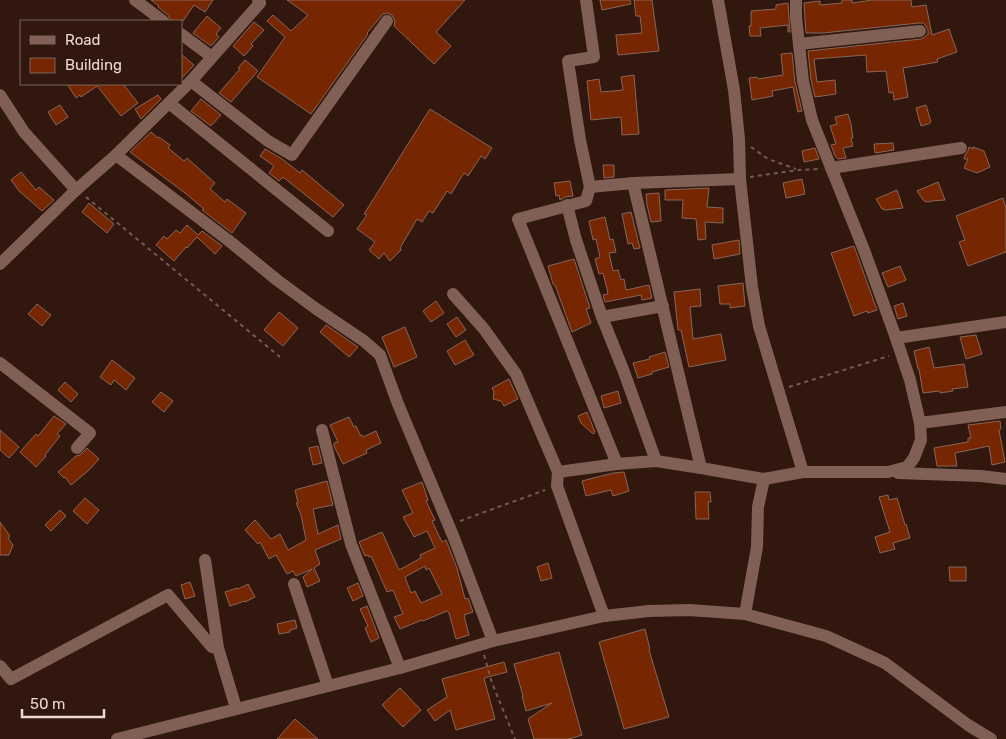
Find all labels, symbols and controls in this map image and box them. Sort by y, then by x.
legend [20,20,182,85]
text: Road [65,31,101,49]
text: Building [65,56,122,74]
scale bar [22,686,105,718]
text: 50 m [30,695,65,713]

